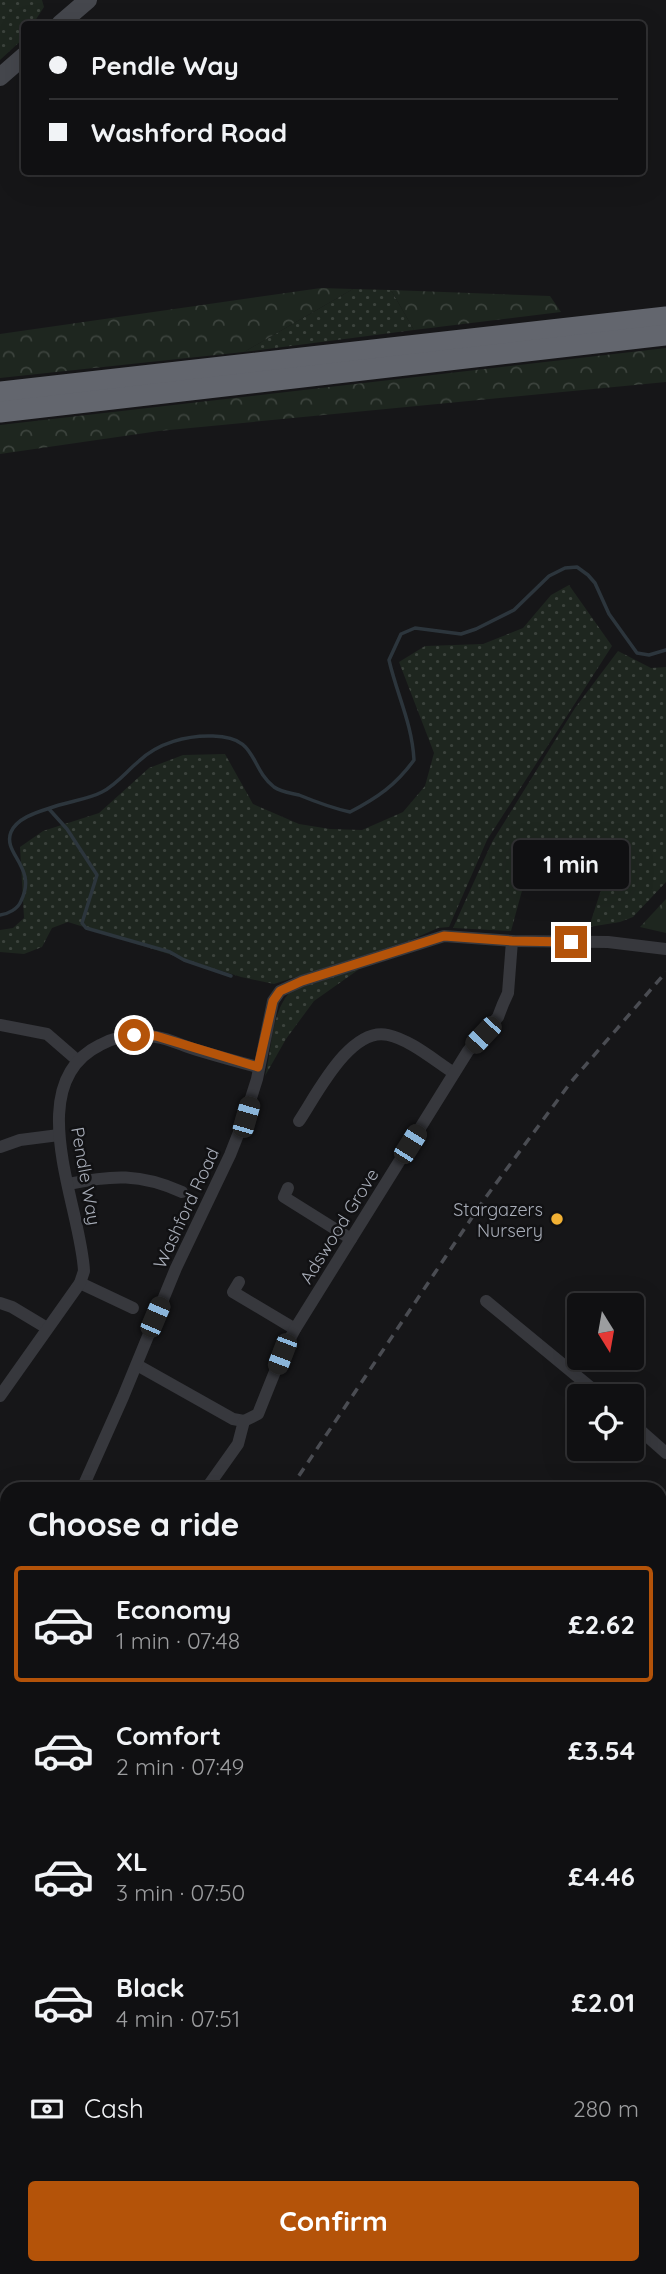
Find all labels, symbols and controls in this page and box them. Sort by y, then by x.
text: Pendle Way [91,49,239,82]
text: Washford Road [91,116,287,149]
callout: 1 min [513,841,629,890]
text: 1 min [543,850,599,879]
route end [555,926,587,958]
car [461,1012,506,1058]
route start [118,1019,150,1051]
car [231,1094,262,1140]
car [390,1121,431,1167]
street label: Pendle Way [66,1125,106,1227]
street label: Washford Road [148,1144,224,1272]
street label: Adswood Grove [294,1164,384,1288]
place label: Stargazers Nursery [453,1198,543,1242]
marker: Stargazers Nursery [549,1211,565,1227]
north arrow [567,1293,644,1370]
map controls [567,1293,644,1461]
car [138,1294,173,1340]
car [265,1331,300,1377]
button: locate [567,1384,644,1461]
text: Choose a ride [28,1504,240,1544]
icon: car [32,1593,95,1656]
text: Economy [116,1593,231,1626]
text: £2.62 [568,1608,635,1641]
text: 1 min · 07:48 [116,1626,240,1655]
icon: car [32,1719,95,1782]
text: Comfort [116,1719,221,1752]
text: £3.54 [568,1734,635,1767]
text: 2 min · 07:49 [116,1752,244,1781]
icon: car [32,1845,95,1908]
text: XL [116,1845,148,1878]
text: £4.46 [568,1860,635,1893]
text: 3 min · 07:50 [116,1878,245,1907]
icon: car [32,1971,95,2034]
text: Black [116,1971,185,2004]
text: £2.01 [571,1986,635,2019]
text: 4 min · 07:51 [116,2004,240,2033]
icon: cash [28,2090,66,2128]
text: Cash [84,2092,144,2125]
text: 280 m [573,2094,639,2123]
button: Confirm [28,2181,639,2261]

